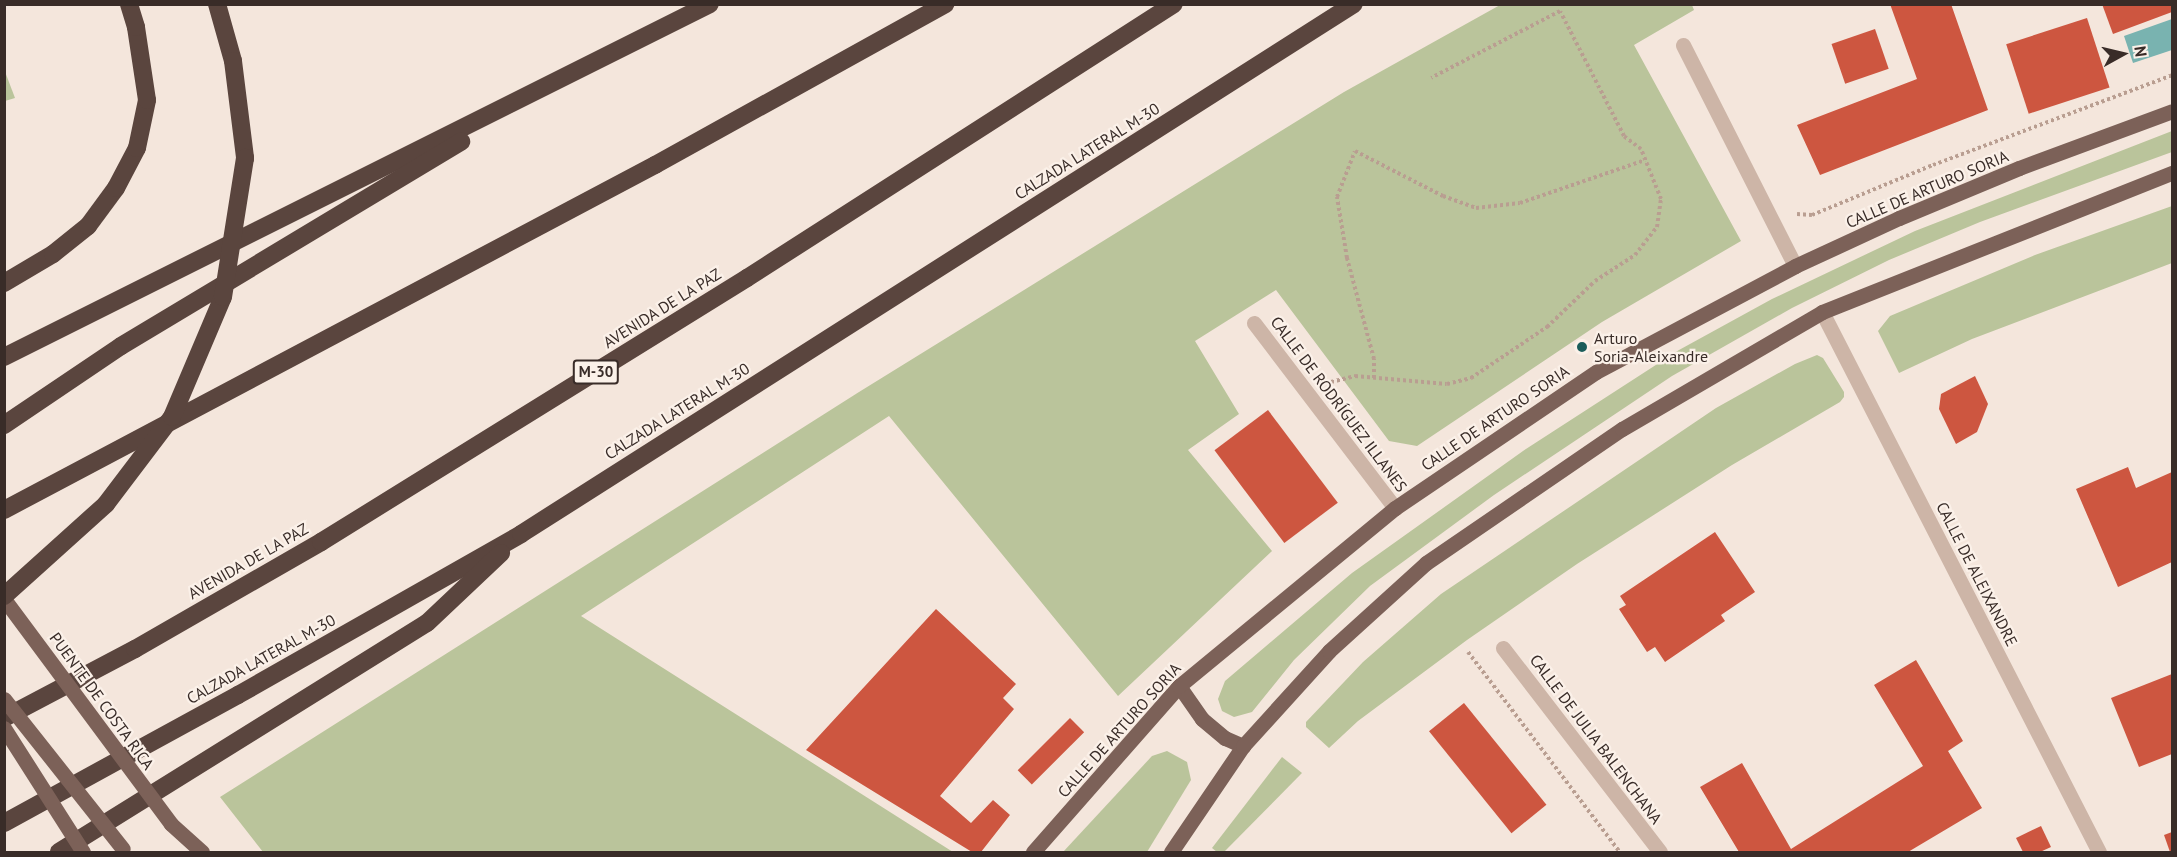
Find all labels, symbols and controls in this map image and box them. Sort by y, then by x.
north arrow [2093,24,2153,84]
text: N [2130,45,2151,58]
street label: CALZADA LATERAL M-30 [1011,98,1163,204]
street label: CALLE DE ARTURO SORIA [1843,146,2011,232]
street label: AVENIDA DE LA PAZ [599,264,725,352]
street label: CALLE DE RODRÍGUEZ ILLANES [1267,312,1411,496]
place label: Arturo Soria-Aleixandre [1594,328,1708,366]
marker: Arturo Soria-Aleixandre [1575,340,1589,354]
street label: CALZADA LATERAL M-30 [601,358,753,464]
road number: M-30 [572,360,620,384]
street label: CALLE DE ARTURO SORIA [1417,361,1573,475]
street label: CALLE DE ALEIXANDRE [1932,498,2022,650]
street label: AVENIDA DE LA PAZ [184,519,312,603]
street label: CALZADA LATERAL M-30 [183,610,339,708]
street label: PUENTE DE COSTA RICA [46,628,158,774]
street label: CALLE DE JULIA BALENCHANA [1526,650,1666,828]
street label: CALLE DE ARTURO SORIA [1053,659,1185,801]

